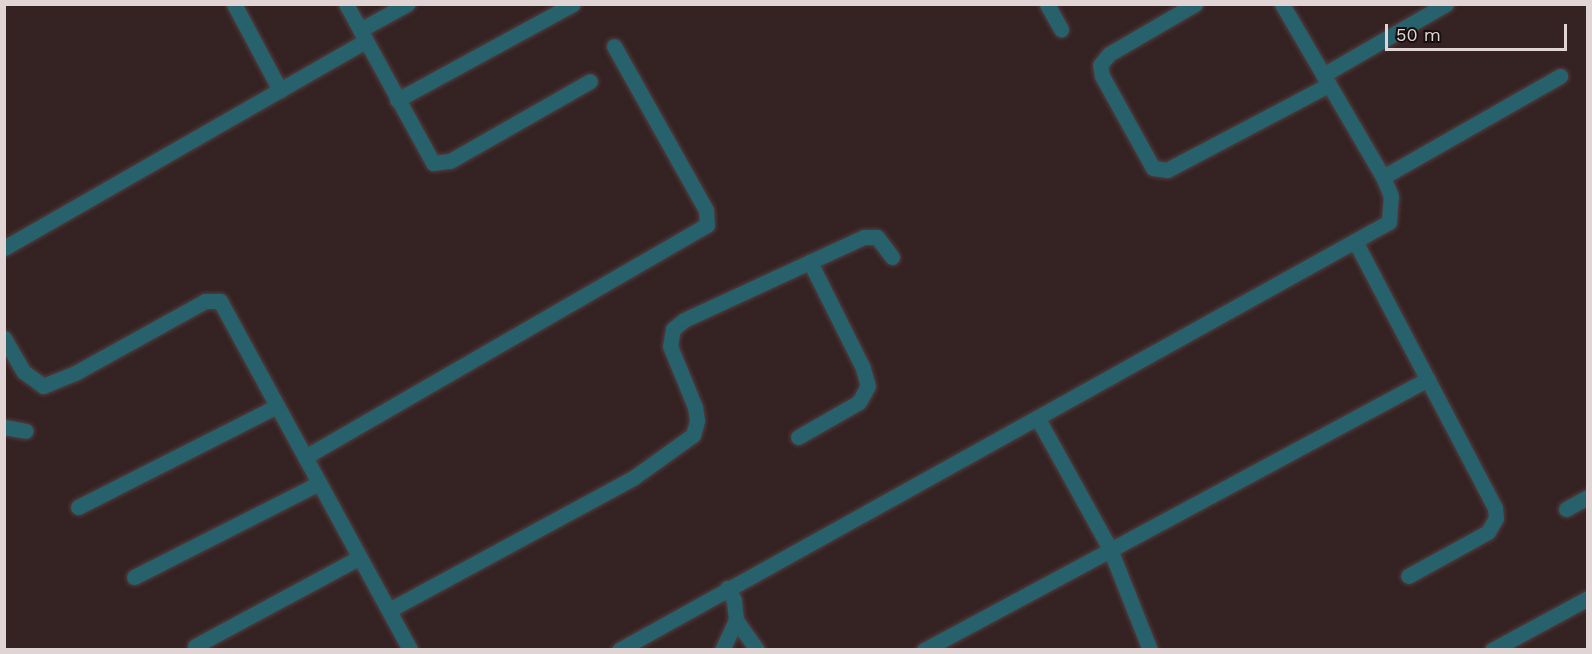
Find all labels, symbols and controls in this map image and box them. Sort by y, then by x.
scale bar [1388,12,1570,50]
text: 50 m [1396,24,1441,45]

